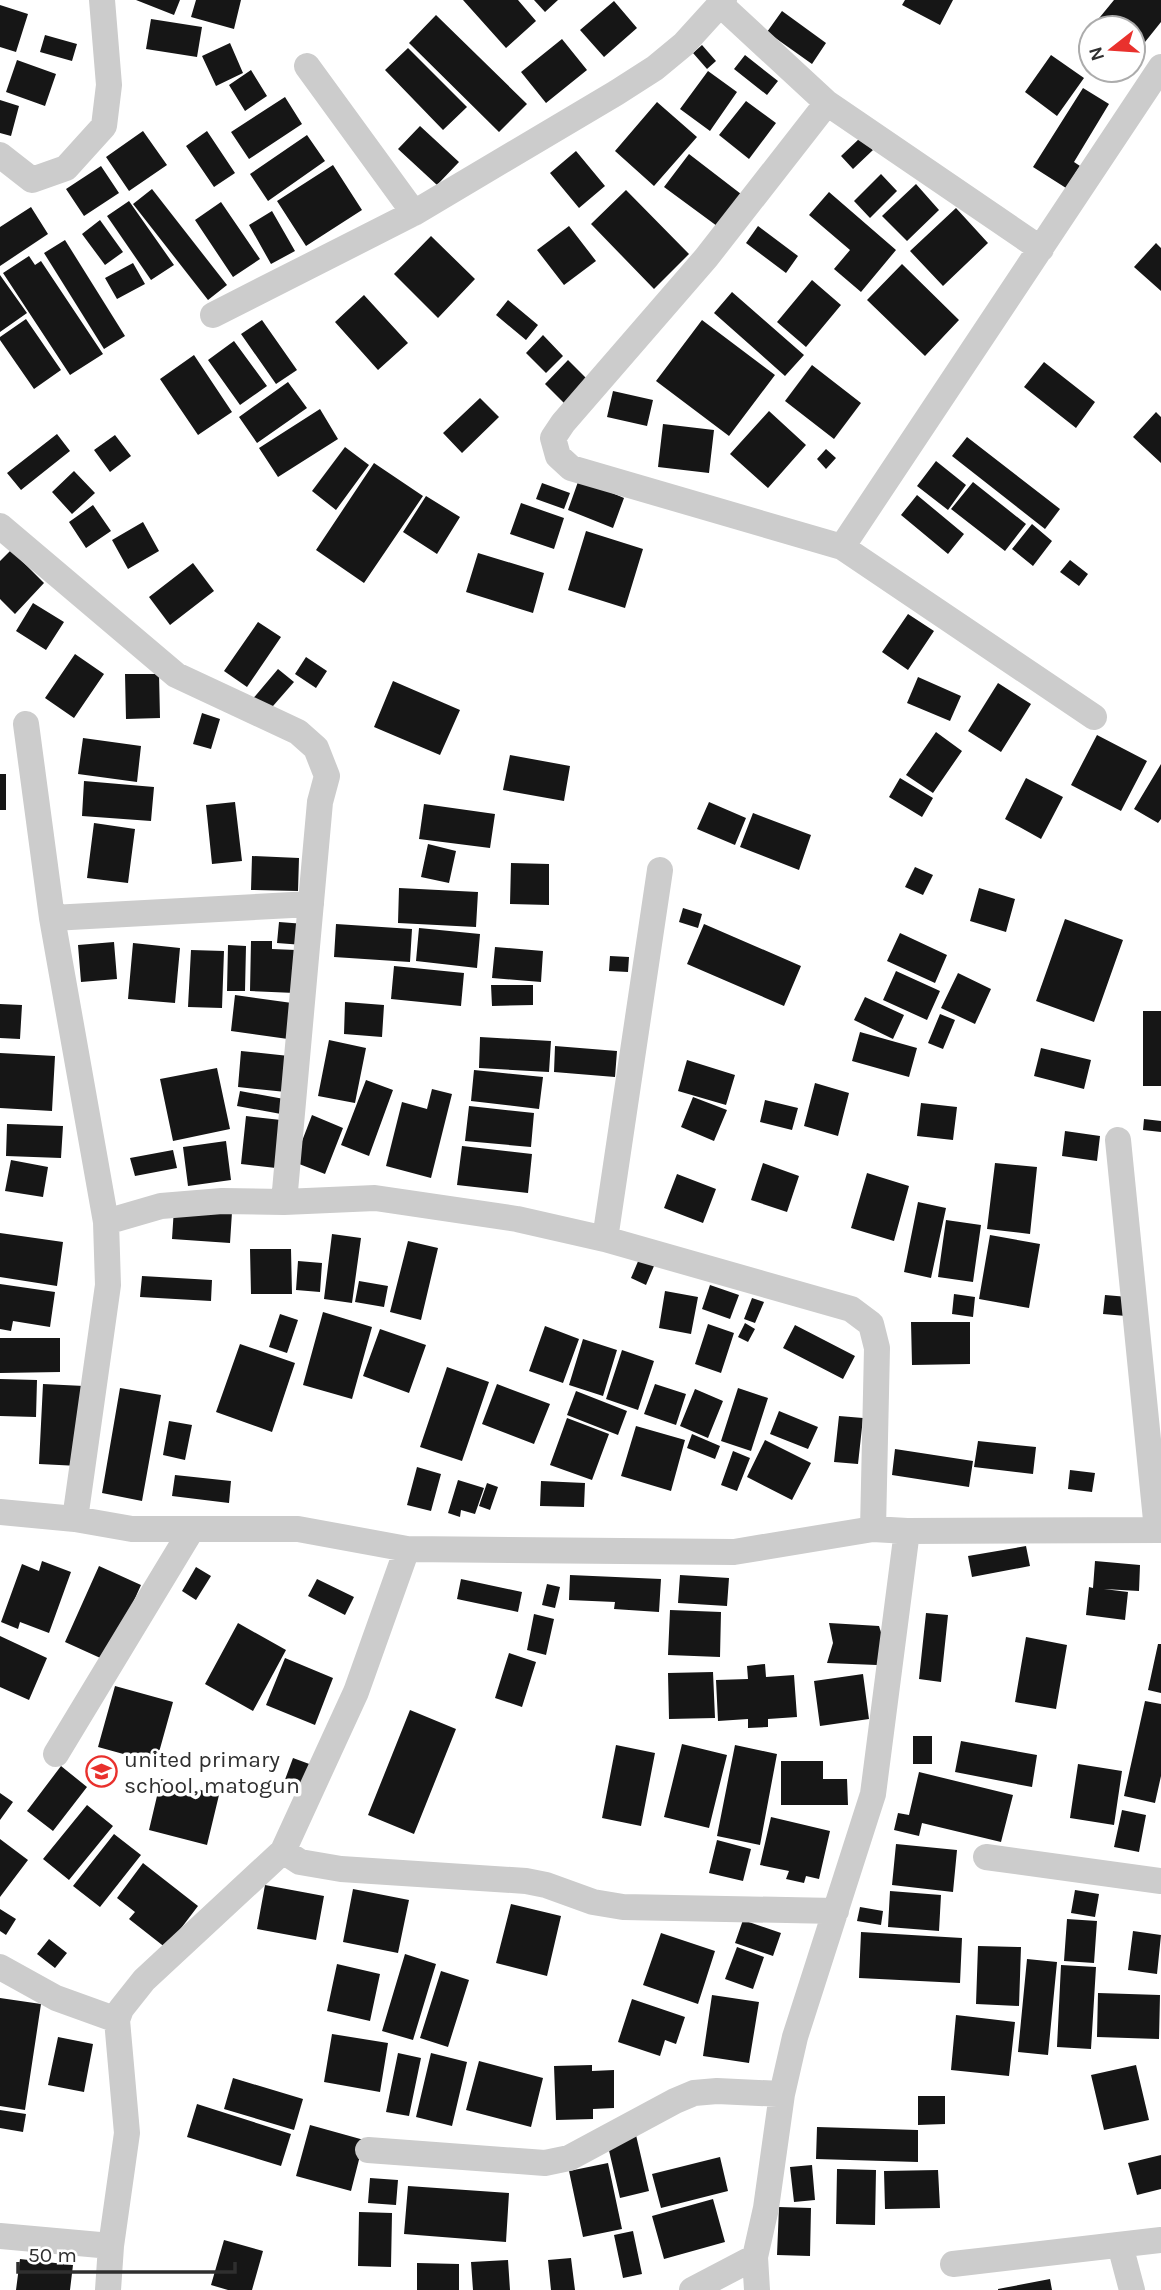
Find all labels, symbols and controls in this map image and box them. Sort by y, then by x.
north arrow [1077,14,1147,84]
text: N [1084,44,1109,63]
place label: united primary school, matogun [124,1746,300,1799]
school or university icon: united primary school, matogun [84,1755,118,1789]
scale bar [18,2230,234,2274]
text: 50 m [28,2243,77,2267]

